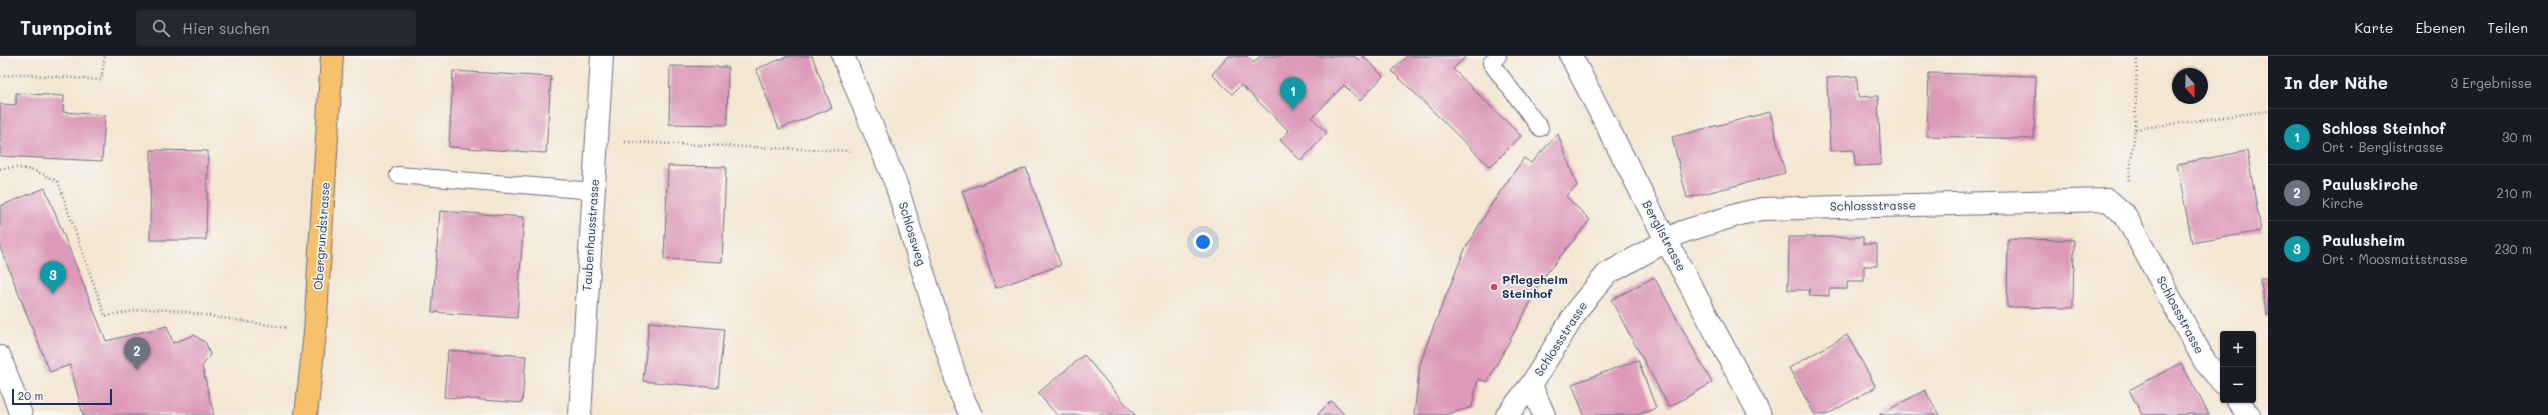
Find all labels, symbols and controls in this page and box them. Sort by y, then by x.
search box [136,10,416,46]
text: Turnpoint [20,15,112,40]
icon: search [150,17,172,39]
text: Hier suchen [182,18,269,38]
text: Karte [2354,18,2394,37]
text: Ebenen [2416,18,2465,37]
text: Teilen [2487,18,2528,37]
north arrow [2172,68,2208,104]
text: In der Nähe [2284,71,2388,93]
text: 3 Ergebnisse [2451,74,2532,91]
pin: 1 [1280,77,1306,110]
text: Schloss Steinhof [2322,118,2446,138]
text: 1 [2294,128,2300,145]
text: 30 m [2502,128,2532,145]
text: Ort · Berglistrasse [2322,138,2443,155]
text: Pauluskirche [2322,174,2418,194]
street label: Taubenhausstrasse [578,178,602,292]
street label: Obergrundstrasse [309,181,333,290]
text: 2 [2293,184,2301,201]
text: 210 m [2496,184,2532,201]
text: Kirche [2322,194,2363,211]
street label: Schlossstrasse [1830,196,1916,214]
street label: Berglistrasse [1639,197,1690,274]
street label: Schlossweg [896,200,930,268]
text: Paulusheim [2322,230,2405,250]
your location [1193,232,1213,252]
text: 3 [2293,240,2301,257]
text: 230 m [2495,240,2532,257]
text: Ort · Moosmattstrasse [2322,250,2468,267]
pin: 3 [40,261,66,294]
place label: Pflegeheim Steinhof [1502,271,1568,301]
street label: Schlossstrasse [2154,273,2208,356]
marker: Pflegeheim Steinhof [1489,282,1499,292]
street label: Schlossstrasse [1530,298,1590,379]
map controls [2220,331,2256,403]
button: + [2220,331,2256,367]
pin: 2 [124,337,150,370]
button: − [2220,367,2256,403]
scale bar [12,387,112,406]
text: 20 m [18,388,43,403]

